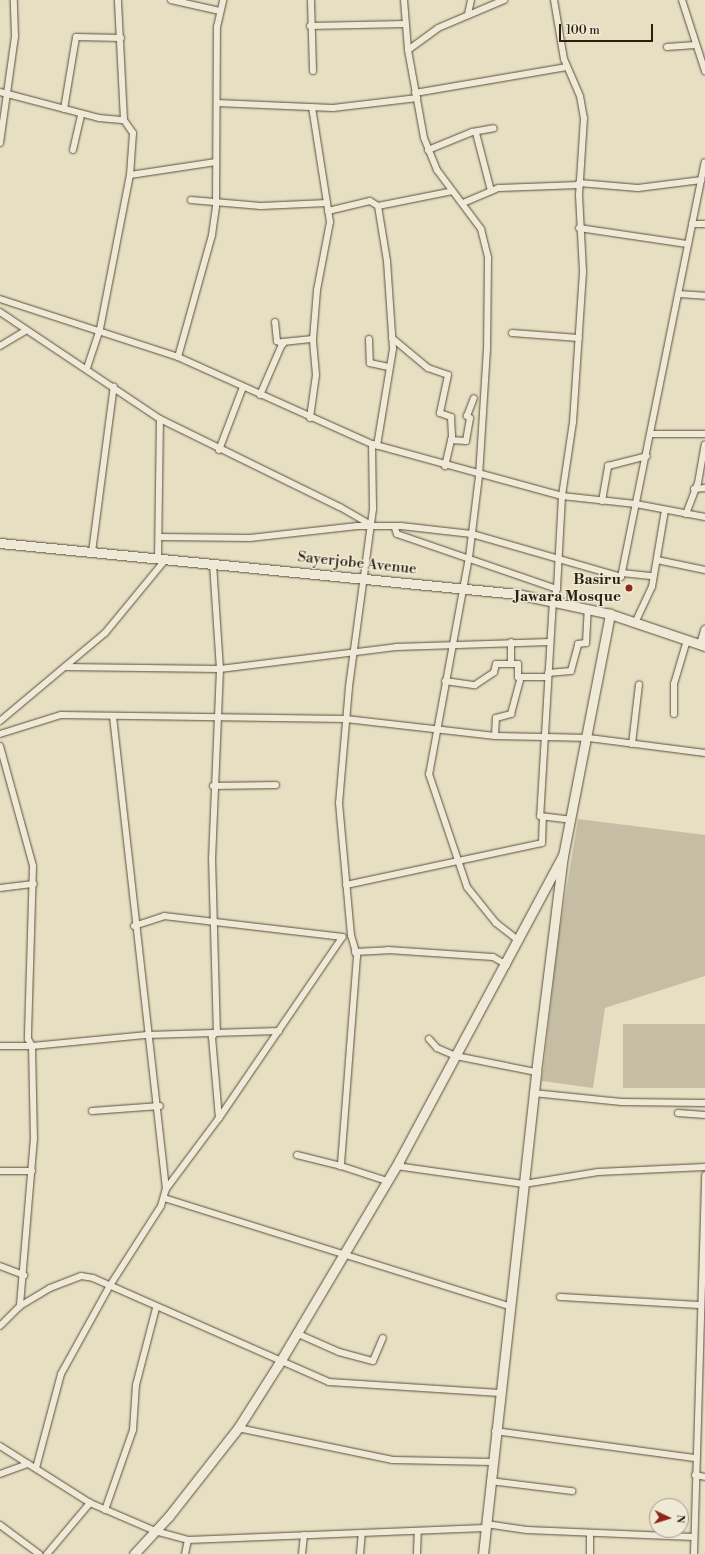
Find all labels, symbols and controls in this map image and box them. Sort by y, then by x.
scale bar [561,16,655,42]
text: 100 m [566,23,600,38]
street label: Sayerjobe Avenue [297,548,417,578]
place label: Basiru Jawara Mosque [514,570,621,605]
marker: Basiru Jawara Mosque [624,583,634,593]
north arrow [649,1498,689,1538]
text: N [673,1514,687,1524]

